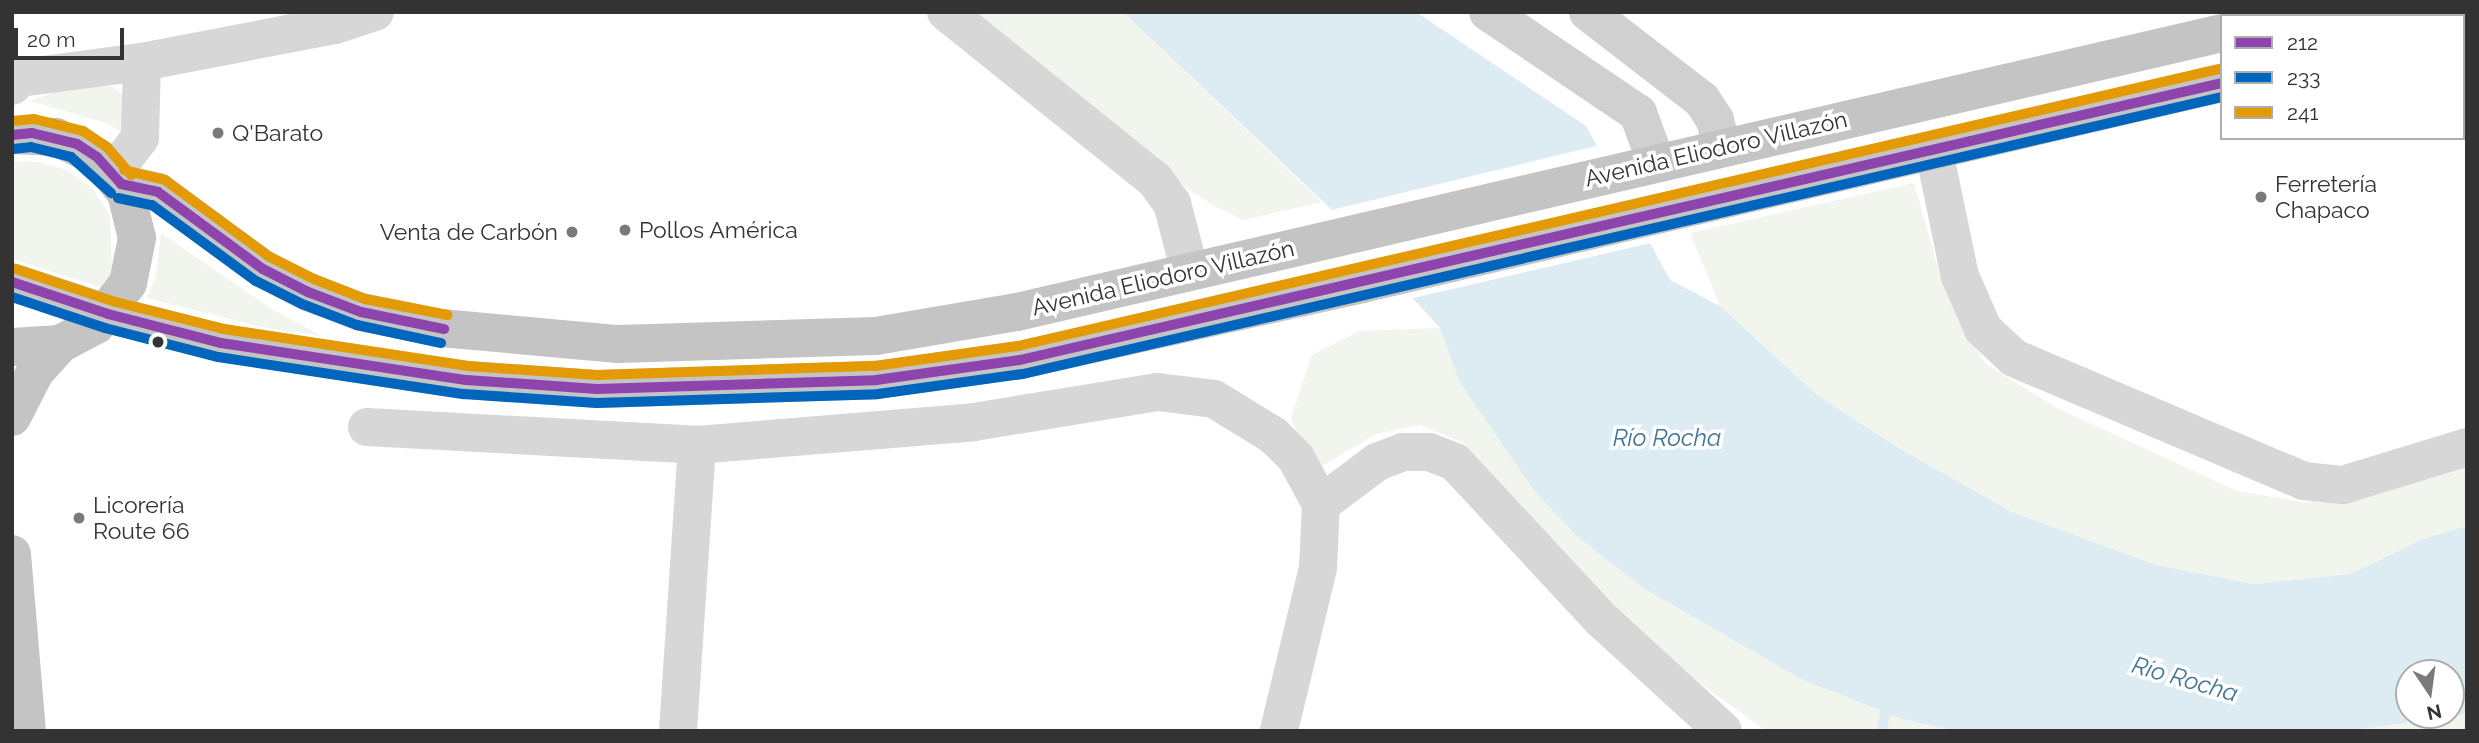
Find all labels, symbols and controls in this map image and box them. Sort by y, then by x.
scale bar [18,14,128,58]
legend [2220,14,2465,140]
text: 20 m [27,27,75,52]
text: 212 [2287,30,2318,55]
text: 233 [2287,65,2320,90]
text: 241 [2287,100,2318,125]
street label: Avenida Eliodoro Villazón [1582,105,1850,193]
place label: Q'Barato [232,119,323,147]
marker: Q'Barato [210,125,226,141]
place label: Ferretería Chapaco [2275,170,2377,224]
marker: Ferretería Chapaco [2253,189,2269,205]
place label: Pollos América [639,216,798,244]
place label: Venta de Carbón [380,218,558,246]
marker: Pollos América [617,222,633,238]
marker: Venta de Carbón [564,224,580,240]
street label: Avenida Eliodoro Villazón [1029,234,1297,322]
unlabelled marker [151,335,165,349]
water label: Río Rocha [1613,424,1721,452]
place label: Licorería Route 66 [93,491,190,545]
marker: Licorería Route 66 [71,510,87,526]
water label: Río Rocha [2129,650,2241,708]
north arrow [2395,659,2465,729]
text: N [2425,700,2444,725]

